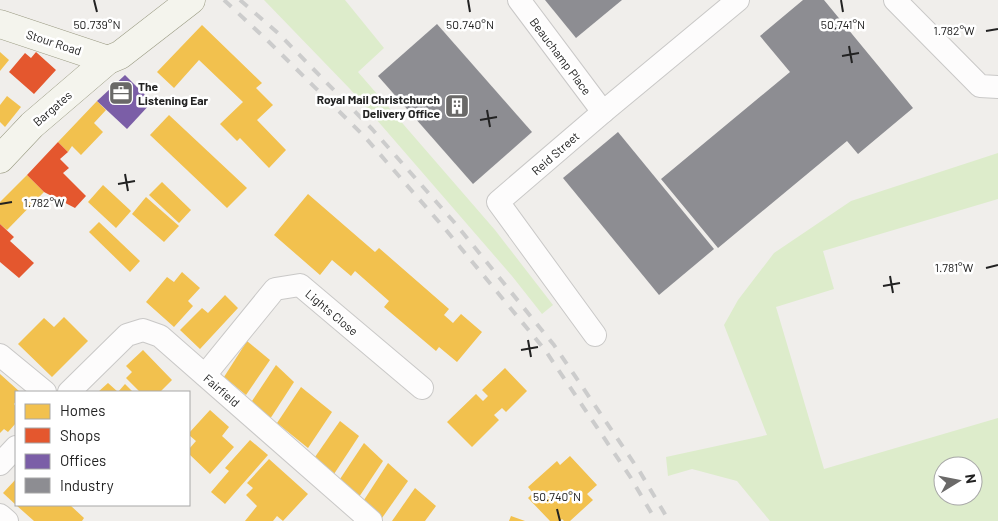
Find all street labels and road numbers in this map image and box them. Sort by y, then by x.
street label: Beauchamp Place [527,15,595,97]
street label: Stour Road [25,26,83,58]
street label: Bargates [30,87,74,129]
street label: Reid Street [528,129,582,177]
street label: Lights Close [303,286,361,338]
street label: Fairfield [201,371,243,409]

